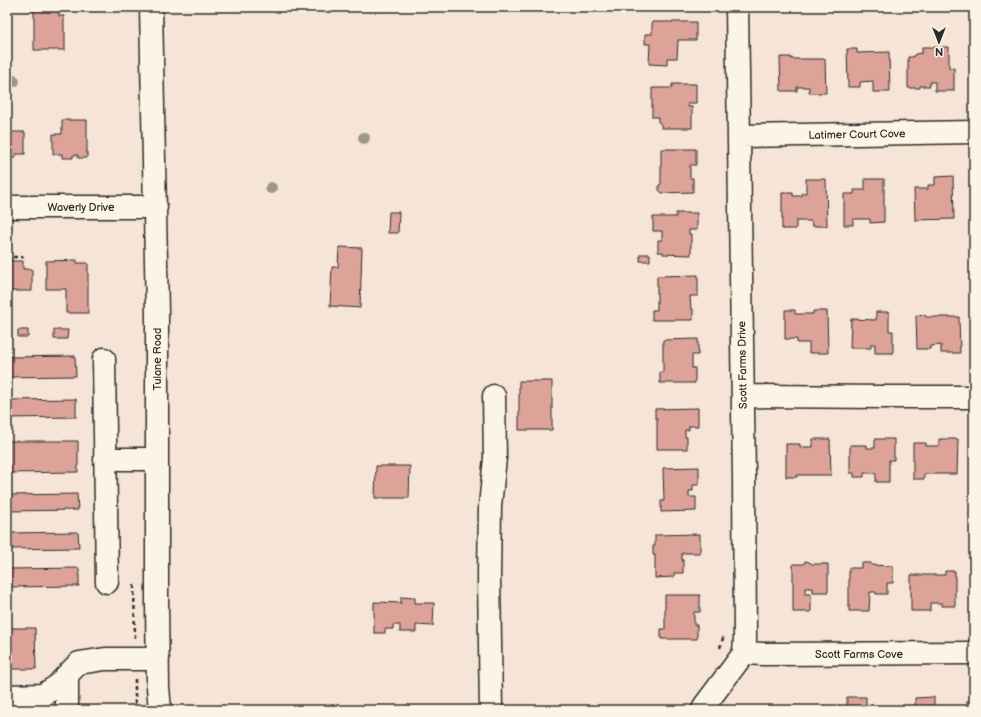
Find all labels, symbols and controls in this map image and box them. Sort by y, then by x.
north arrow [919,22,959,62]
text: N [935,45,943,58]
street label: Latimer Court Cove [808,127,906,142]
street label: Waverly Drive [48,201,115,214]
street label: Scott Farms Drive [735,320,750,409]
street label: Tulane Road [151,328,164,390]
street label: Scott Farms Cove [815,648,903,661]

